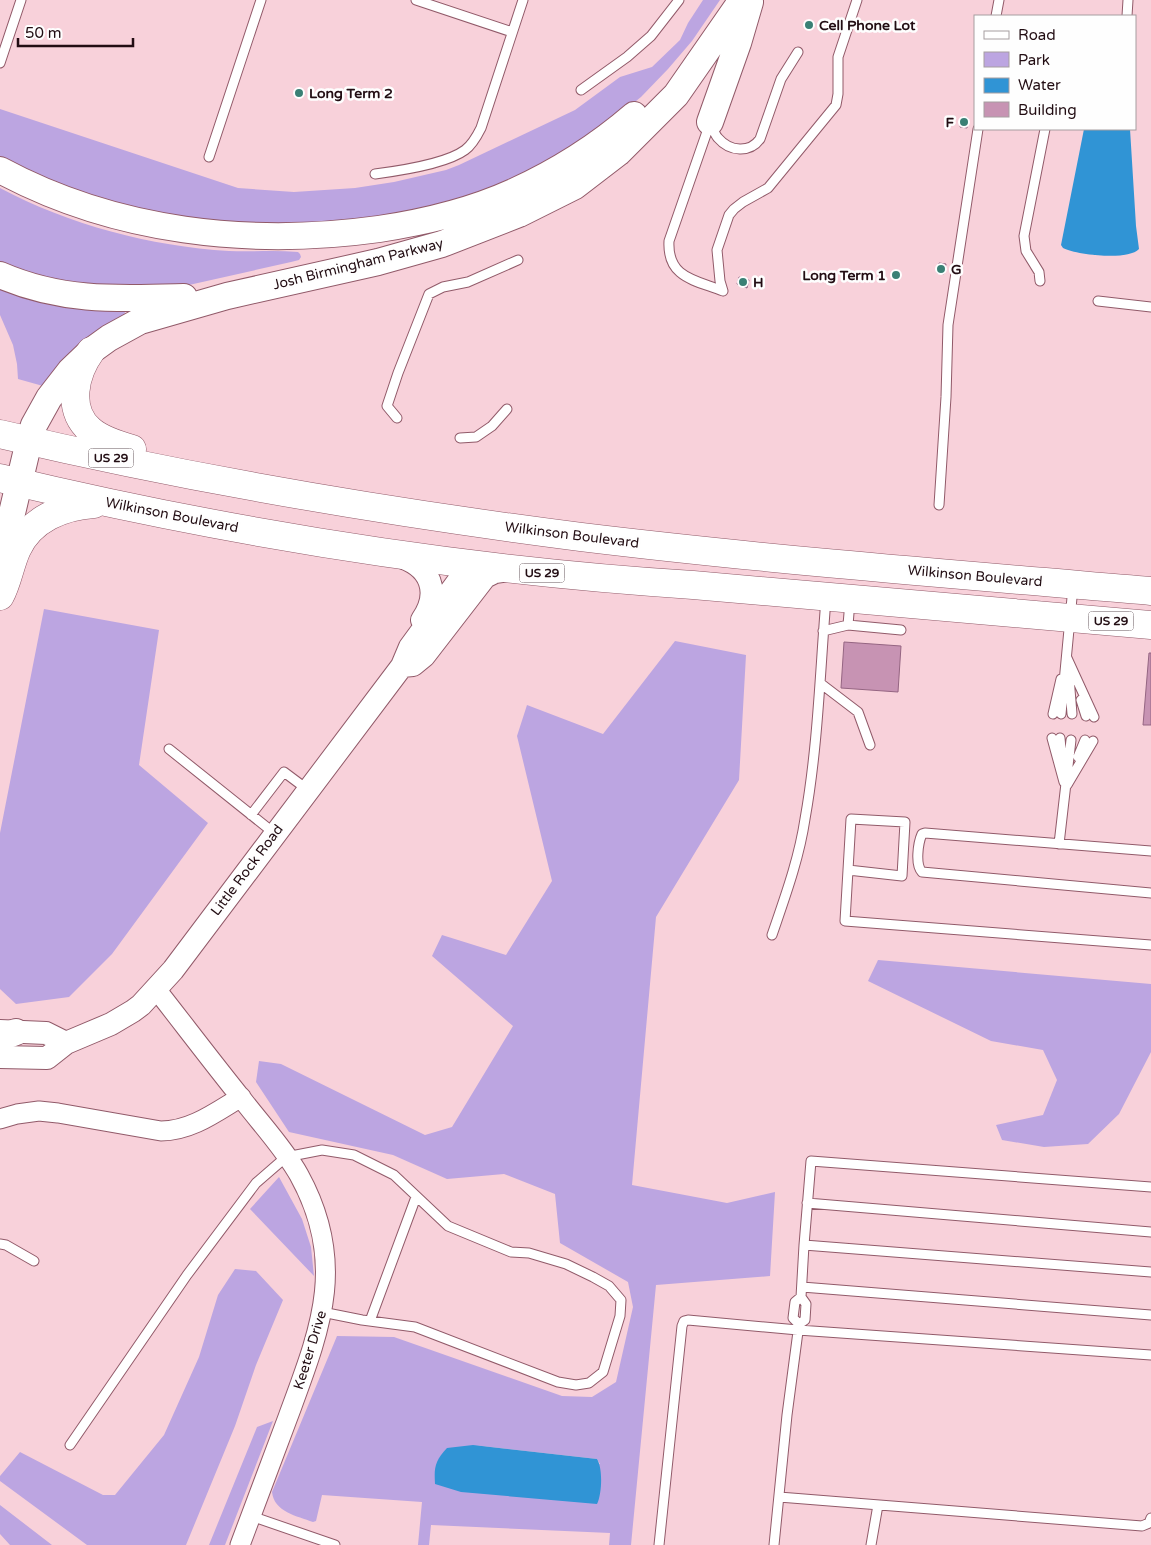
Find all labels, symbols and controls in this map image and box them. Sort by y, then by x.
scale bar [18,15,132,47]
legend [974,15,1136,130]
place label: Cell Phone Lot [819,17,916,34]
marker: Cell Phone Lot [803,19,815,31]
text: 50 m [25,24,62,42]
text: Road [1018,26,1056,44]
text: Park [1018,51,1050,69]
text: Water [1018,76,1061,94]
place label: Long Term 2 [309,85,393,102]
marker: Long Term 2 [293,87,305,99]
text: Building [1018,101,1077,119]
place label: F [945,114,954,131]
marker: F [958,116,970,128]
street label: Josh Birmingham Parkway [271,234,445,293]
place label: G [951,261,962,278]
marker: G [935,263,947,275]
place label: Long Term 1 [802,267,886,284]
marker: Long Term 1 [890,269,902,281]
place label: H [753,274,764,291]
marker: H [737,276,749,288]
road number: US 29 [88,448,134,468]
street label: Wilkinson Boulevard [104,494,240,536]
street label: Wilkinson Boulevard [504,518,640,552]
street label: Wilkinson Boulevard [907,562,1043,590]
road number: US 29 [520,564,564,582]
road number: US 29 [1088,612,1134,630]
street label: Little Rock Road [207,821,287,919]
street label: Keeter Drive [290,1308,330,1392]

